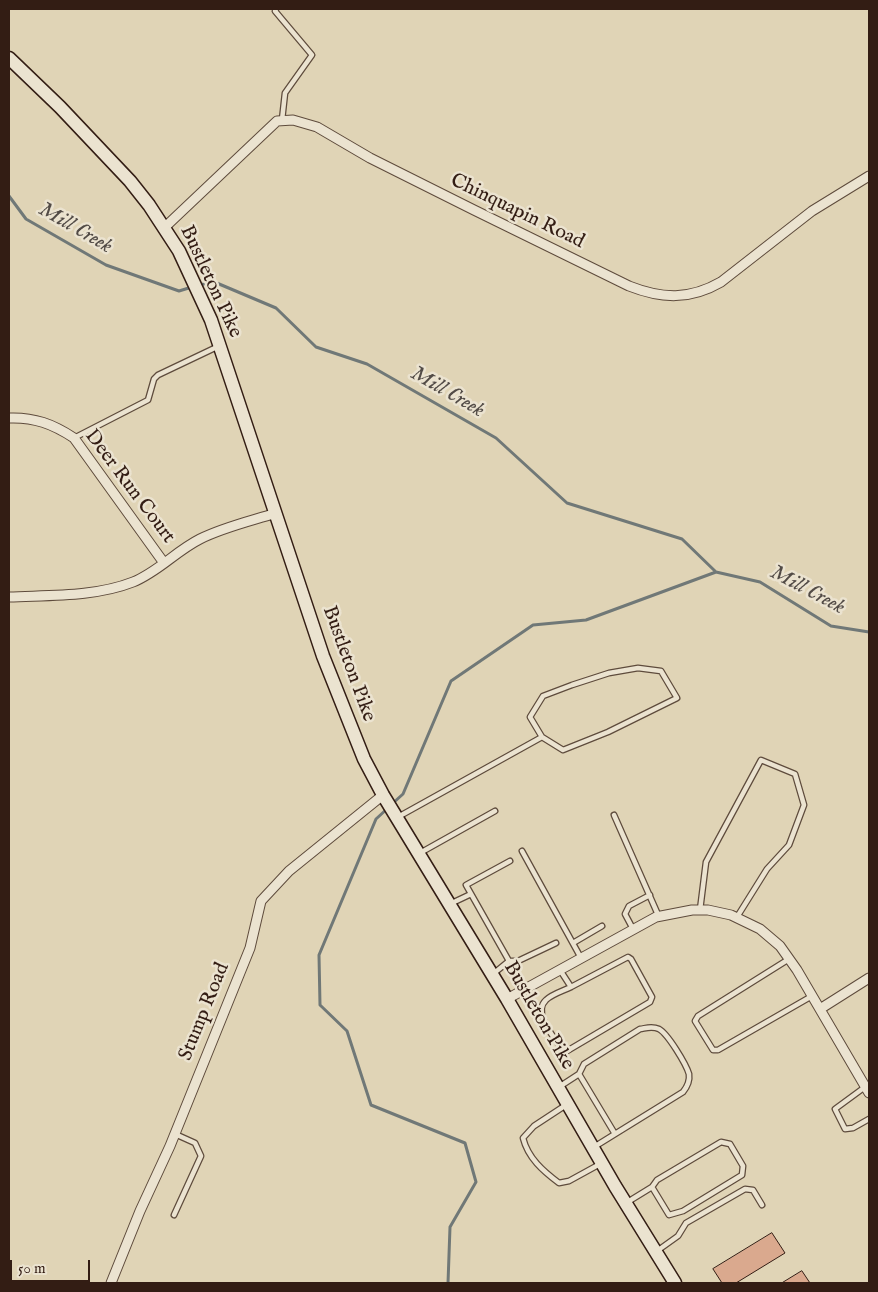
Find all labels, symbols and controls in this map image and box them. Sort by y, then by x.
street label: Chinquapin Road [446,169,588,255]
water label: Mill Creek [34,198,116,260]
street label: Bustleton Pike [174,222,246,342]
water label: Mill Creek [406,362,488,424]
street label: Deer Run Court [78,425,180,549]
water label: Mill Creek [765,561,849,621]
street label: Bustleton Pike [316,603,380,725]
street label: Bustleton Pike [497,957,579,1075]
street label: Stump Road [175,960,235,1064]
scale bar [12,1250,92,1282]
text: 50 m [18,1259,46,1278]

